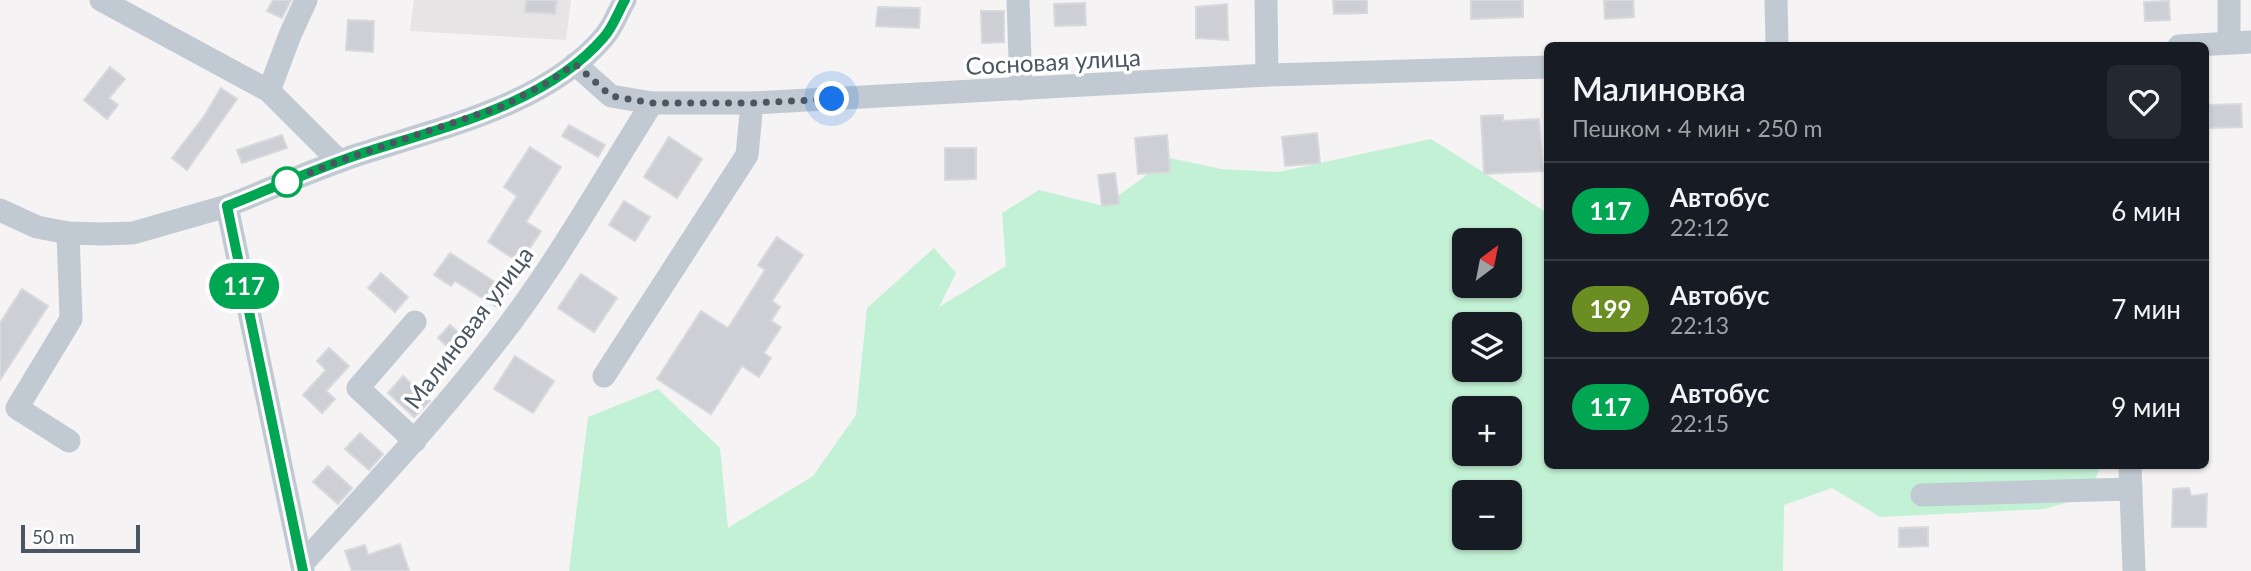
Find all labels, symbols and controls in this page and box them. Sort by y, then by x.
street label: Сосновая улица [965,42,1141,80]
button: heart [2107,65,2181,139]
text: Малиновка [1572,68,1746,108]
your location [814,81,849,116]
text: Пешком · 4 мин · 250 m [1572,114,1822,142]
unlabelled marker [272,167,302,197]
text: Автобус [1670,181,1769,213]
text: 6 мин [2111,195,2181,227]
text: 117 [1590,196,1631,225]
text: 22:12 [1670,213,1729,241]
north arrow [1452,228,1522,298]
map controls [1452,228,1522,550]
street label: Малиновая улица [397,240,539,414]
line badge: 117 [204,263,284,309]
text: 117 [223,271,265,300]
text: Автобус [1670,279,1769,311]
text: 7 мин [2111,293,2181,325]
text: 199 [1590,294,1631,323]
text: 22:13 [1670,311,1729,339]
button: layers [1452,312,1522,382]
text: Автобус [1670,377,1769,409]
text: 9 мин [2111,391,2181,423]
text: 117 [1590,392,1631,421]
button: + [1452,396,1522,466]
text: 22:15 [1670,409,1729,437]
button: − [1452,480,1522,550]
scale bar [21,522,140,554]
text: 50 m [32,525,75,548]

